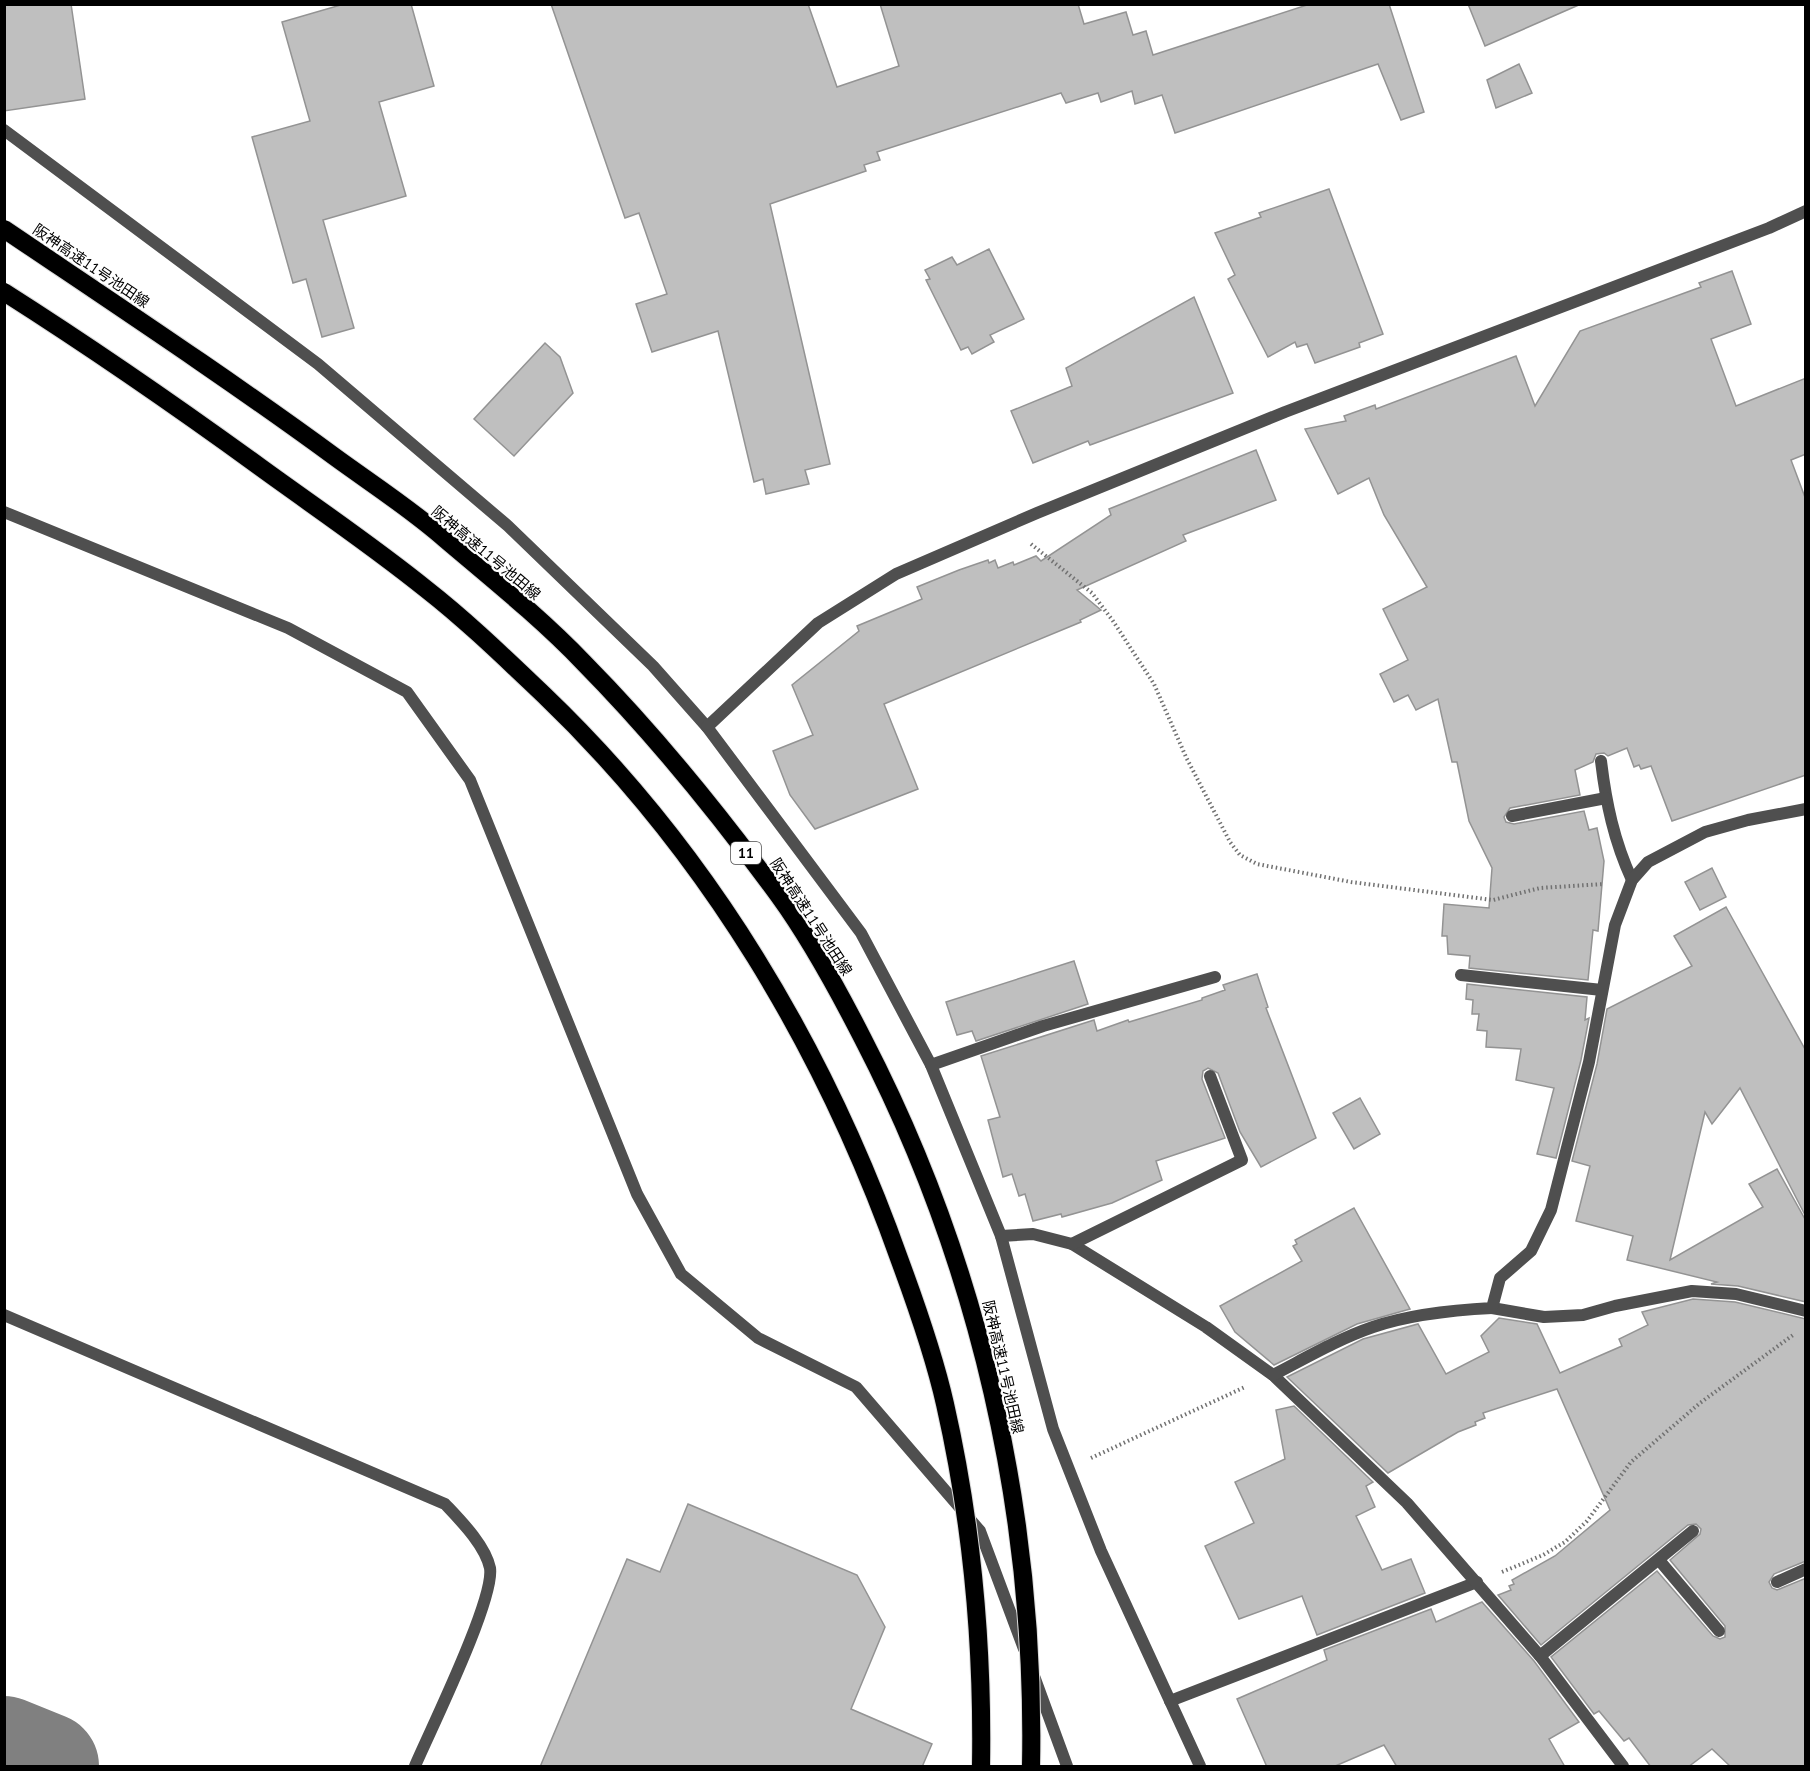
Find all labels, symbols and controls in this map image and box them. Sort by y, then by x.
street label: 阪神高速11号池田線 [29,220,153,312]
street label: 阪神高速11号池田線 [428,502,545,604]
road number: 11 [731,842,761,864]
street label: 阪神高速11号池田線 [766,854,857,979]
street label: 阪神高速11号池田線 [979,1298,1028,1435]

